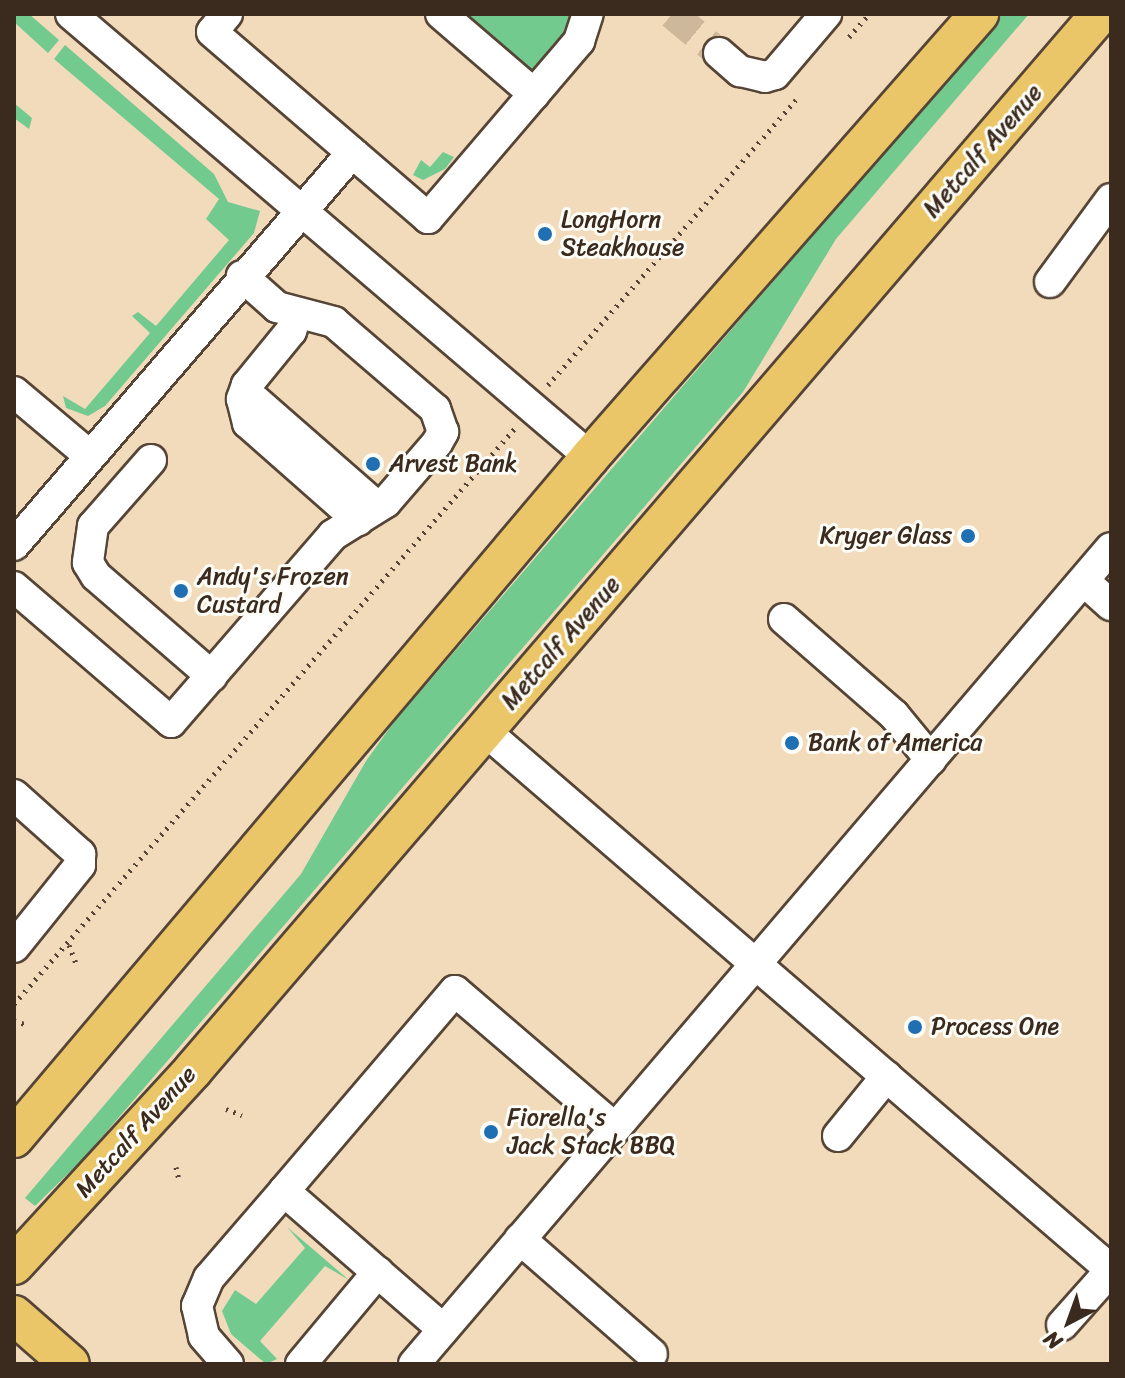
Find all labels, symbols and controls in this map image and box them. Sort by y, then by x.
street label: Metcalf Avenue [917,79,1049,223]
place label: LongHorn Steakhouse [561,206,684,262]
marker: LongHorn Steakhouse [536,225,554,243]
place label: Arvest Bank [389,450,518,478]
marker: Arvest Bank [364,455,382,473]
place label: Kryger Glass [820,522,952,550]
marker: Kryger Glass [959,527,977,545]
place label: Andy's Frozen Custard [197,563,349,619]
street label: Metcalf Avenue [495,571,627,715]
marker: Andy's Frozen Custard [172,582,190,600]
place label: Bank of America [808,729,983,757]
marker: Bank of America [783,734,801,752]
place label: Process One [931,1013,1060,1041]
marker: Process One [906,1018,924,1036]
street label: Metcalf Avenue [70,1060,202,1204]
place label: Fiorella's Jack Stack BBQ [507,1104,676,1160]
marker: Fiorella's Jack Stack BBQ [482,1123,500,1141]
north arrow [1029,1282,1109,1362]
text: N [1034,1321,1071,1360]

